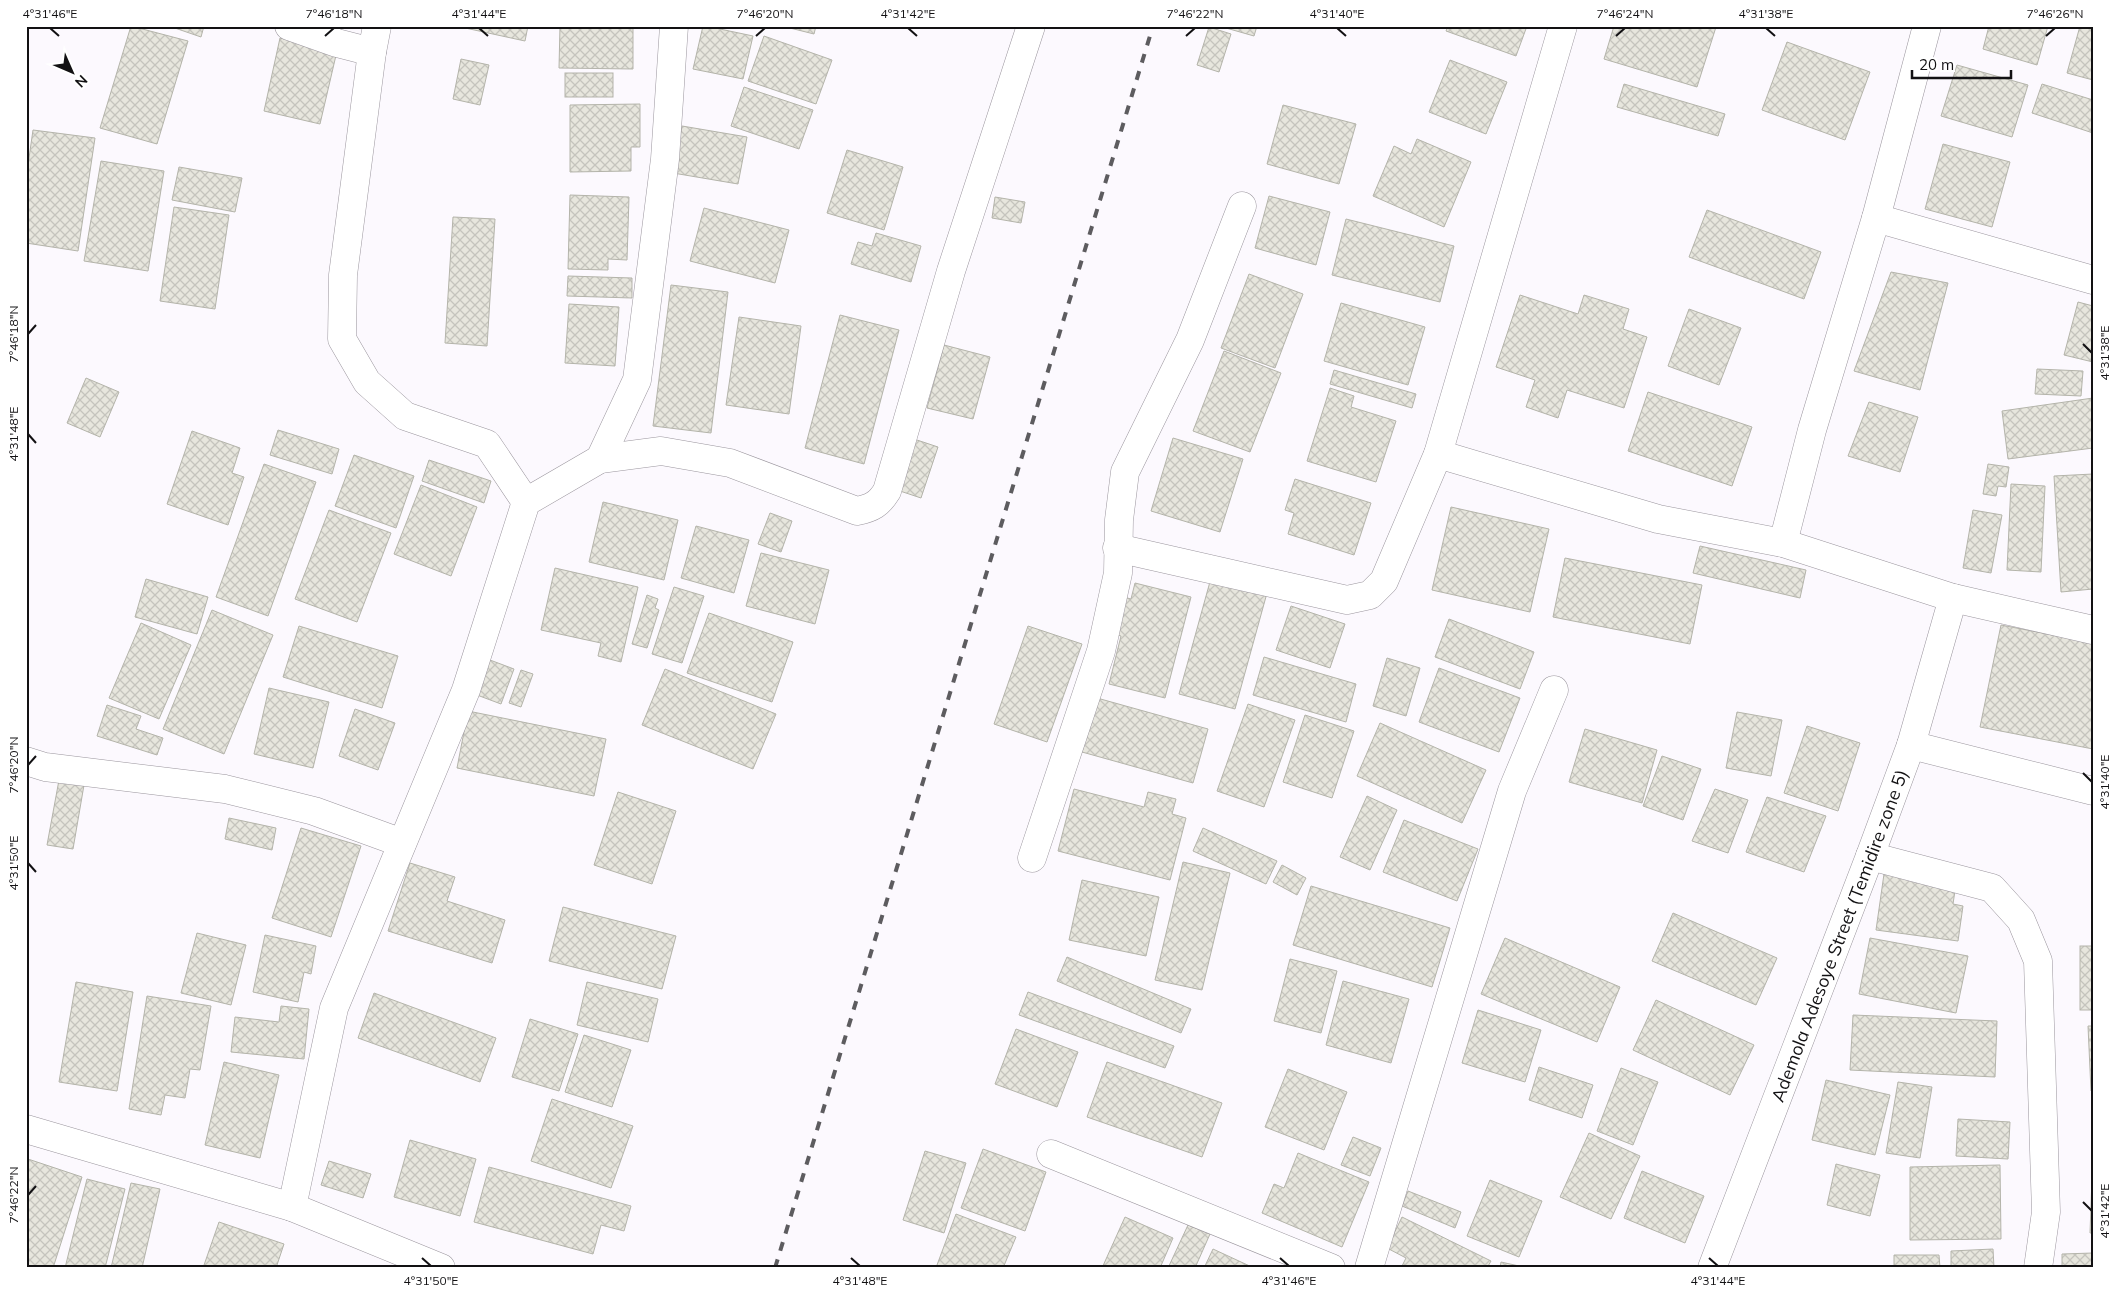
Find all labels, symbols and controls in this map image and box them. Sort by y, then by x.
text: 4°31'46"E [23,6,77,21]
text: 7°46'18"N [306,6,362,21]
text: 4°31'44"E [452,6,506,21]
text: 7°46'20"N [737,6,793,21]
text: 4°31'42"E [881,6,935,21]
text: 7°46'22"N [1167,6,1223,21]
text: 4°31'40"E [1310,6,1364,21]
text: 7°46'24"N [1597,6,1653,21]
text: 4°31'38"E [1739,6,1793,21]
text: 7°46'26"N [2027,6,2083,21]
north arrow [48,48,98,98]
scale bar [1912,48,2010,80]
text: 20 m [1919,55,1954,74]
text: N [71,71,91,91]
text: 7°46'18"N [6,306,21,362]
text: 4°31'38"E [2097,326,2112,380]
text: 4°31'48"E [6,407,21,461]
text: 7°46'20"N [6,737,21,793]
text: 4°31'40"E [2097,755,2112,809]
street label: Ademola Adesoye Street (Temidire zone 5) [1765,766,1913,1105]
text: 4°31'50"E [6,836,21,890]
text: 7°46'22"N [6,1167,21,1223]
text: 4°31'42"E [2097,1184,2112,1238]
text: 4°31'50"E [404,1273,458,1288]
text: 4°31'48"E [833,1273,887,1288]
text: 4°31'46"E [1262,1273,1316,1288]
text: 4°31'44"E [1691,1273,1745,1288]

